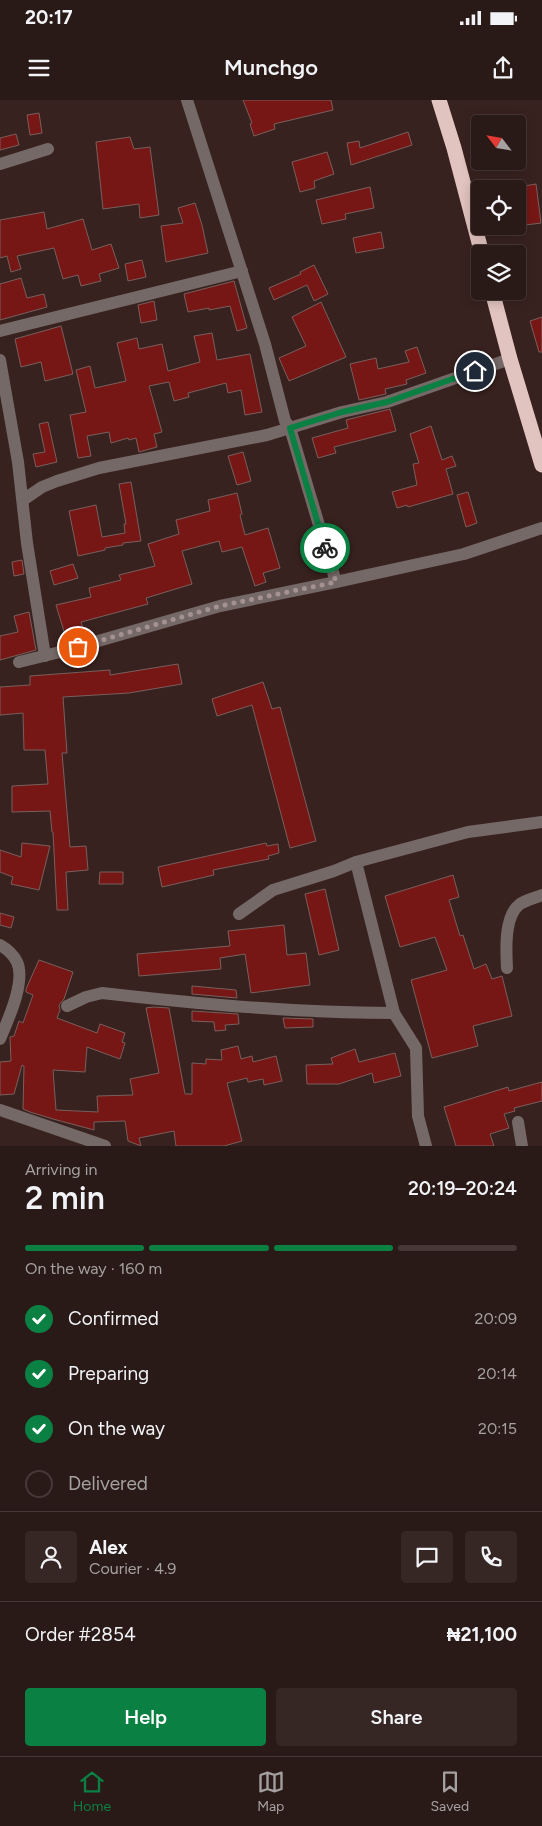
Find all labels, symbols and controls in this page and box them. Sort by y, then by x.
text: 20:17 [25,6,73,29]
icon: menu [25,54,53,82]
text: Munchgo [224,54,318,81]
icon: share [489,54,517,82]
north arrow [471,115,526,170]
map controls [471,115,526,300]
button: locate [471,180,526,235]
button: layers [471,245,526,300]
pin [454,350,496,392]
icon: home [461,357,489,385]
courier [300,523,350,573]
icon: bike [311,534,339,562]
pin [57,626,99,668]
icon: bag [64,633,92,661]
text: Arriving in [25,1160,97,1179]
text: 20:19–20:24 [408,1177,517,1200]
text: 2 min [25,1179,105,1217]
text: On the way · 160 m [25,1259,162,1278]
icon: check [25,1305,53,1333]
text: Confirmed [68,1307,159,1330]
text: 20:09 [474,1309,517,1328]
icon: check [25,1360,53,1388]
text: Preparing [68,1362,149,1385]
text: 20:14 [477,1364,517,1383]
icon: check [25,1415,53,1443]
text: On the way [68,1417,165,1440]
text: 20:15 [478,1419,517,1438]
text: Delivered [68,1472,148,1495]
button: person [25,1531,77,1583]
button: chat [401,1531,453,1583]
button: phone [465,1531,517,1583]
text: Alex [89,1536,128,1559]
text: Courier · 4.9 [89,1559,176,1578]
text: Order #2854 [25,1623,136,1646]
text: ₦21,100 [447,1623,517,1646]
button: Help [25,1688,266,1746]
button: Share [276,1688,517,1746]
tab: Home [73,1768,111,1815]
tab: Map [257,1768,285,1815]
tab: Saved [431,1768,469,1815]

